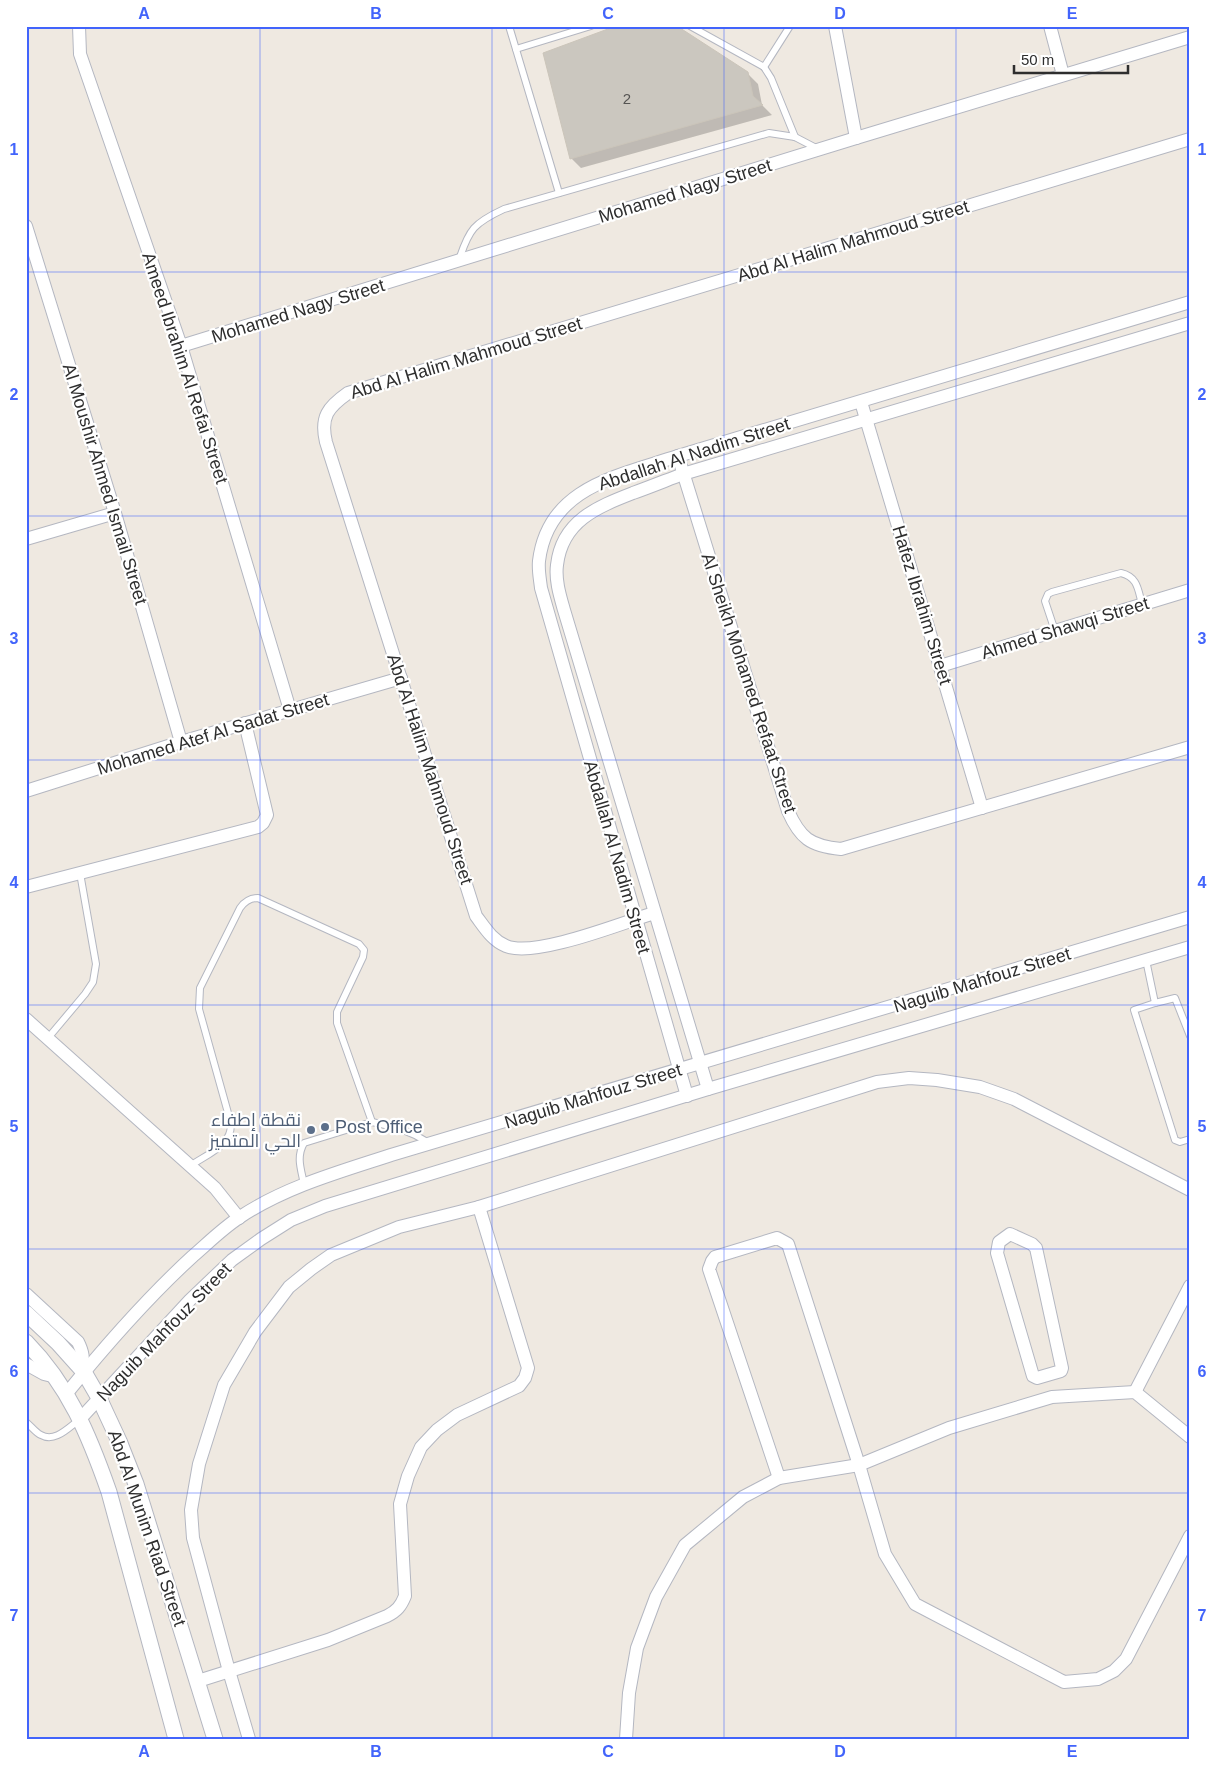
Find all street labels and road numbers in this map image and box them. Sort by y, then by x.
street label: Mohamed Nagy Street [596,155,774,227]
street label: Abd Al Halim Mahmoud Street [735,196,971,286]
street label: Ameed Ibrahim Al Refai Street [138,250,232,486]
street label: Mohamed Nagy Street [209,275,387,347]
street label: Abd Al Halim Mahmoud Street [348,313,584,403]
street label: Al Moushir Ahmed Ismail Street [59,361,151,607]
street label: Abdallah Al Nadim Street [596,414,792,494]
street label: Hafez Ibrahim Street [888,523,956,687]
street label: Al Sheikh Mohamed Refaat Street [697,550,801,816]
street label: Ahmed Shawqi Street [979,593,1151,663]
street label: Abd Al Halim Mahmoud Street [383,651,477,887]
street label: Mohamed Atef Al Sadat Street [95,689,331,779]
street label: Abdallah Al Nadim Street [580,758,654,956]
street label: Naguib Mahfouz Street [891,944,1073,1016]
street label: Naguib Mahfouz Street [502,1060,684,1132]
street label: Naguib Mahfouz Street [93,1259,235,1405]
street label: Abd Al Munim Riad Street [104,1427,190,1629]

